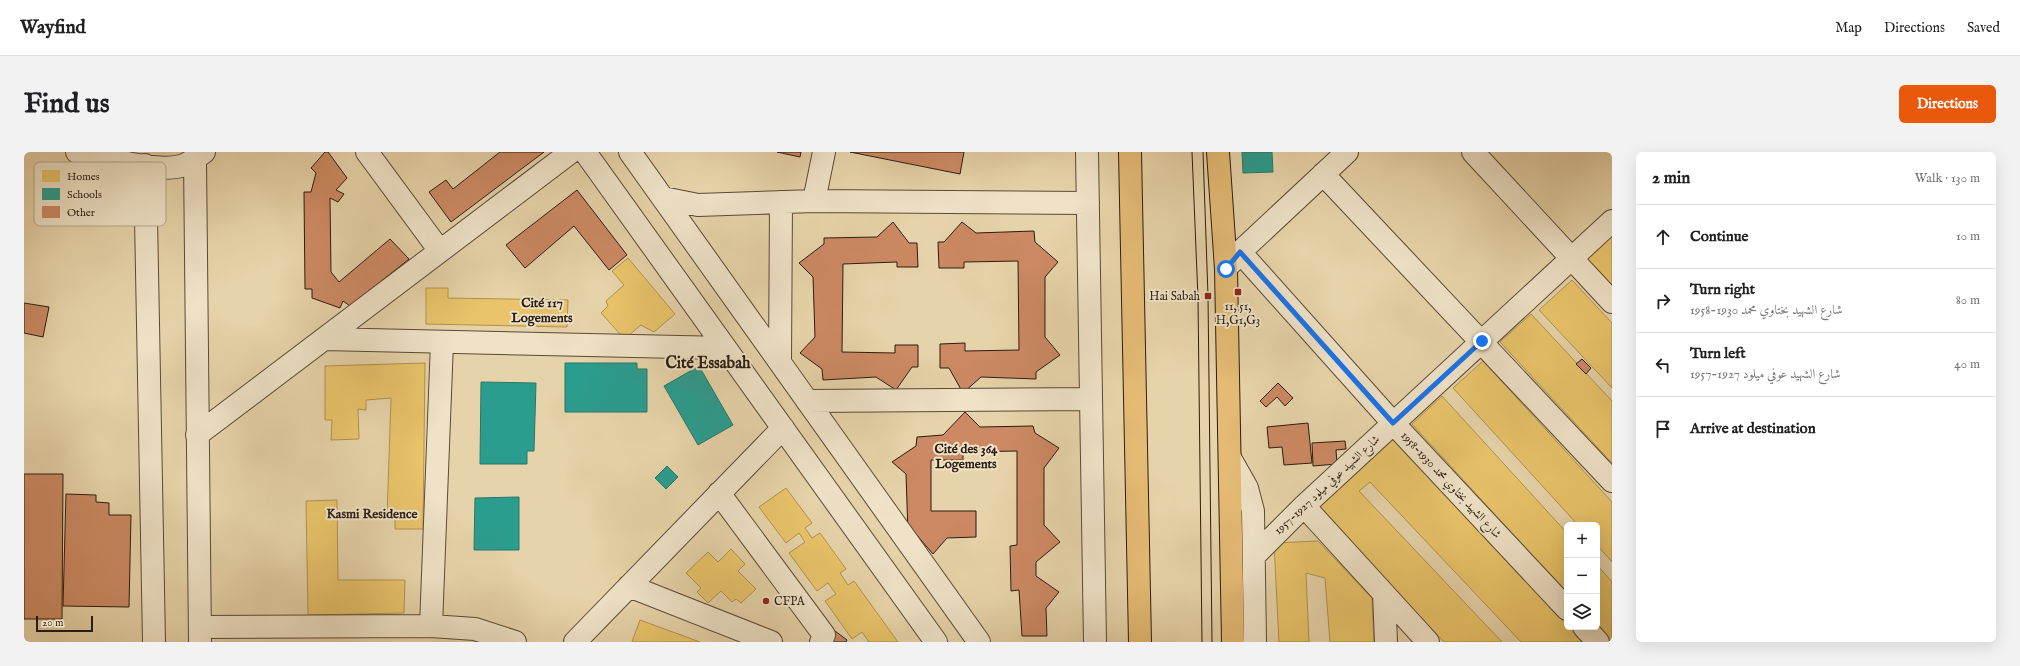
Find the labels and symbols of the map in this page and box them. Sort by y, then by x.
legend [34,162,166,226]
text: Homes [67,170,100,184]
text: Schools [67,188,102,202]
text: Other [67,206,95,220]
route start [1217,260,1235,278]
marker: 11, 51, H,G1,G3 [1233,287,1243,297]
place label: Hai Sabah [1149,289,1201,304]
marker: Hai Sabah [1203,291,1213,301]
district label: Cité 117 Logements [510,295,573,327]
place label: 11, 51, H,G1,G3 [1216,299,1260,328]
route end [1473,332,1491,350]
district label: Cité Essabah [665,354,751,374]
street label: شارع الشهيد بختاوي محمد 1930-1958 [1395,428,1505,544]
street label: شارع الشهيد عوفي ميلود 1927-1957 [1271,432,1385,540]
district label: Cité des 364 Logements [934,441,998,473]
district label: Kasmi Residence [326,506,418,523]
place label: CFPA [774,594,806,609]
marker: CFPA [761,596,771,606]
scale bar [36,614,93,633]

